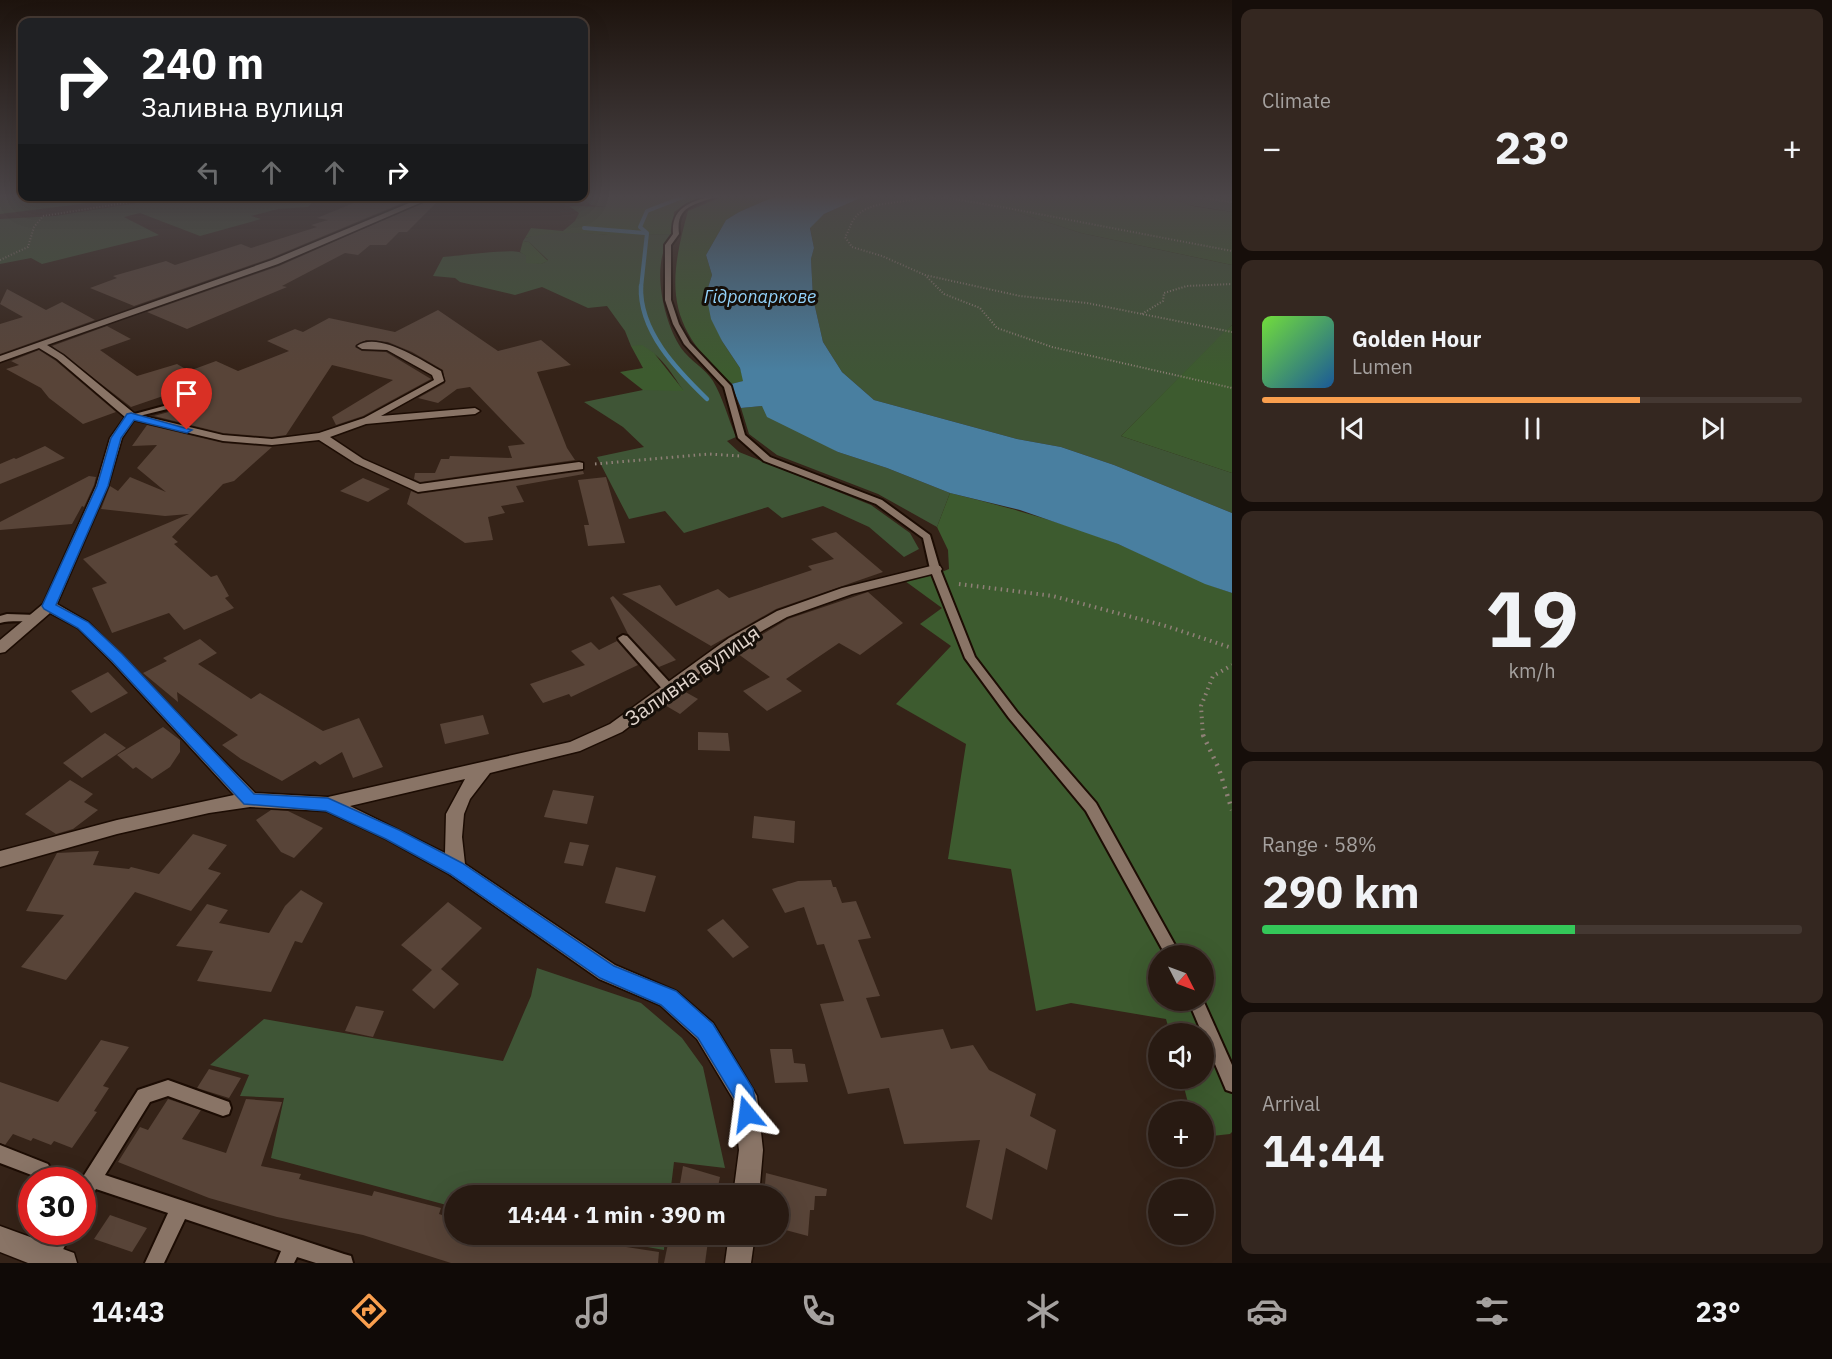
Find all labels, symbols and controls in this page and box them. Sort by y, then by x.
text: 240 m [141,36,264,91]
icon: right [42,42,120,120]
text: Climate [1262,87,1331,114]
text: Заливна вулиця [141,89,344,124]
text: 23° [1494,118,1570,176]
text: − [1262,126,1282,169]
text: + [1782,126,1802,169]
icon: left [192,156,225,189]
icon: ahead [255,156,288,189]
icon: ahead [318,156,351,189]
icon: right [381,156,414,189]
water label: Гідропаркове [704,285,816,308]
text: Golden Hour [1352,324,1481,353]
text: Lumen [1352,353,1413,380]
pin [161,368,212,430]
icon: arrive [170,377,203,410]
icon: previous [1336,412,1369,445]
icon: pause [1516,412,1549,445]
icon: next [1696,412,1729,445]
text: 19 [1485,567,1579,668]
street label: Заливна вулиця [619,618,765,732]
text: km/h [1508,657,1556,684]
text: Range · 58% [1262,831,1377,858]
text: 290 km [1262,862,1420,920]
north arrow [1148,945,1214,1011]
map controls [1148,945,1214,1245]
button: sound [1148,1023,1214,1089]
position arrow [715,1082,779,1146]
text: Arrival [1262,1090,1320,1117]
button: + [1148,1101,1214,1167]
text: 14:44 [1262,1121,1385,1179]
speed limit sign: 30 [18,1167,96,1245]
button: − [1148,1179,1214,1245]
text: 14:44 · 1 min · 390 m [507,1200,726,1229]
icon: directions [348,1290,390,1332]
icon: music [572,1290,614,1332]
icon: phone [797,1290,839,1332]
icon: climate [1022,1290,1064,1332]
icon: car [1246,1290,1288,1332]
icon: filters [1471,1290,1513,1332]
text: 14:43 [91,1294,165,1329]
text: 23° [1696,1294,1741,1329]

